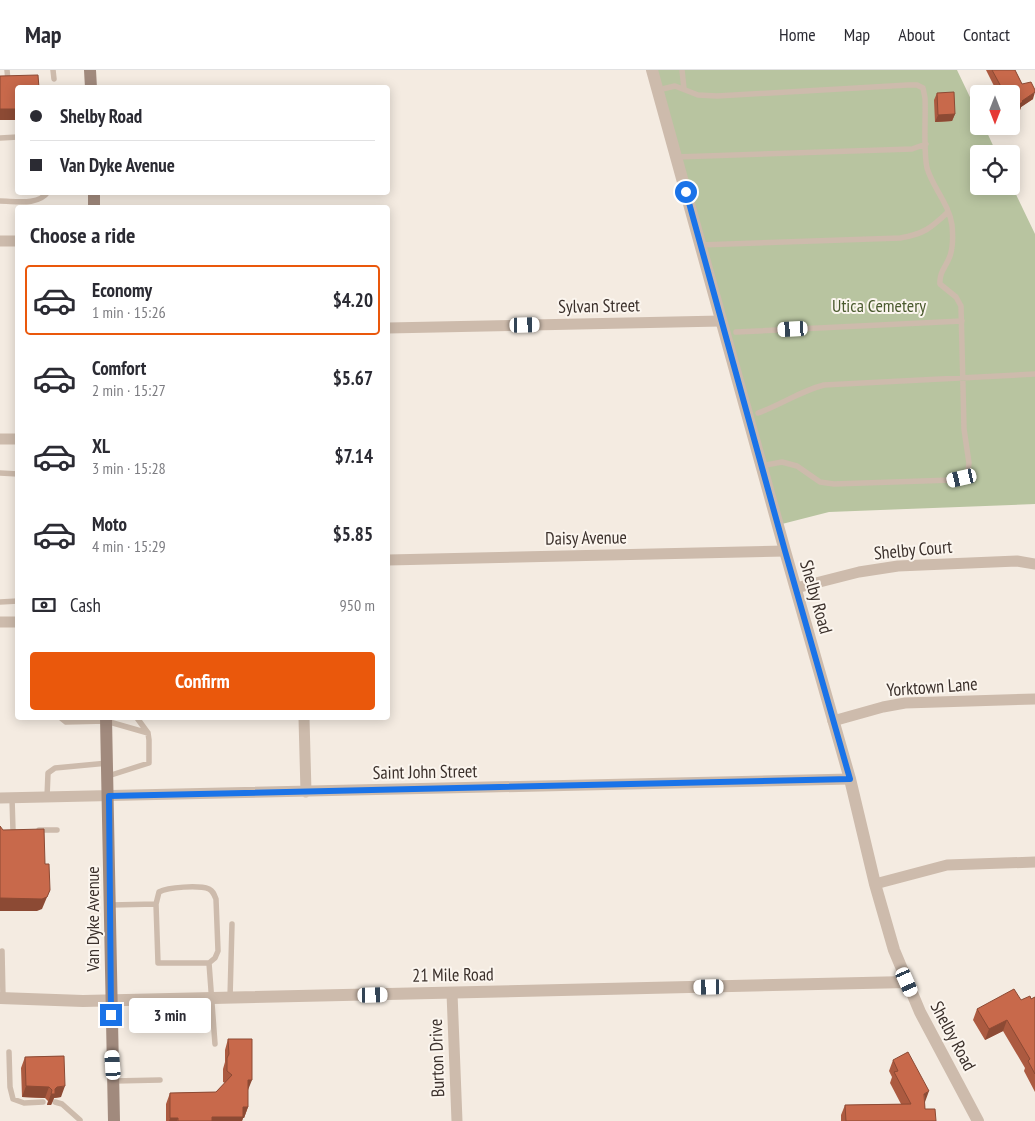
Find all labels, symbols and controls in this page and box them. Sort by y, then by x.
text: Map [25,19,62,50]
text: Home [779,23,816,46]
text: Map [844,23,870,46]
text: About [898,23,935,46]
text: Contact [963,23,1010,46]
north arrow [970,85,1020,135]
map controls [970,85,1020,195]
text: Shelby Road [60,104,142,128]
button: locate [970,145,1020,195]
text: Van Dyke Avenue [60,153,175,177]
route start [675,181,697,203]
text: Choose a ride [30,221,135,249]
icon: car [32,278,77,323]
text: Economy [92,278,152,302]
text: $4.20 [333,288,373,312]
street label: Sylvan Street [558,293,640,318]
park label: Utica Cemetery [832,294,926,317]
text: 1 min · 15:26 [92,302,166,322]
car [509,317,540,333]
car [777,321,808,337]
icon: car [32,356,77,401]
text: Comfort [92,356,146,380]
text: $5.67 [333,366,373,390]
text: 2 min · 15:27 [92,380,166,400]
icon: car [32,434,77,479]
text: XL [92,434,110,458]
text: $7.14 [335,444,373,468]
text: 3 min · 15:28 [92,458,166,478]
car [945,467,978,489]
icon: car [32,512,77,557]
text: Moto [92,512,127,536]
text: $5.85 [333,522,373,546]
street label: Daisy Avenue [545,525,627,550]
street label: Shelby Court [873,535,953,564]
text: 4 min · 15:29 [92,536,166,556]
street label: Shelby Road [795,557,838,636]
icon: cash [30,591,58,619]
text: Cash [70,593,101,617]
text: 950 m [340,595,375,615]
button: Confirm [30,652,375,710]
street label: Yorktown Lane [886,672,978,701]
street label: Saint John Street [373,759,477,784]
street label: Van Dyke Avenue [81,866,104,973]
street label: 21 Mile Road [412,962,494,987]
car [894,965,919,999]
car [693,979,724,995]
car [357,987,388,1003]
street label: Shelby Road [926,997,981,1075]
callout: 3 min [128,998,211,1032]
route end [100,1004,122,1026]
text: 3 min [154,1005,186,1025]
street label: Burton Drive [424,1018,449,1098]
car [104,1050,121,1080]

